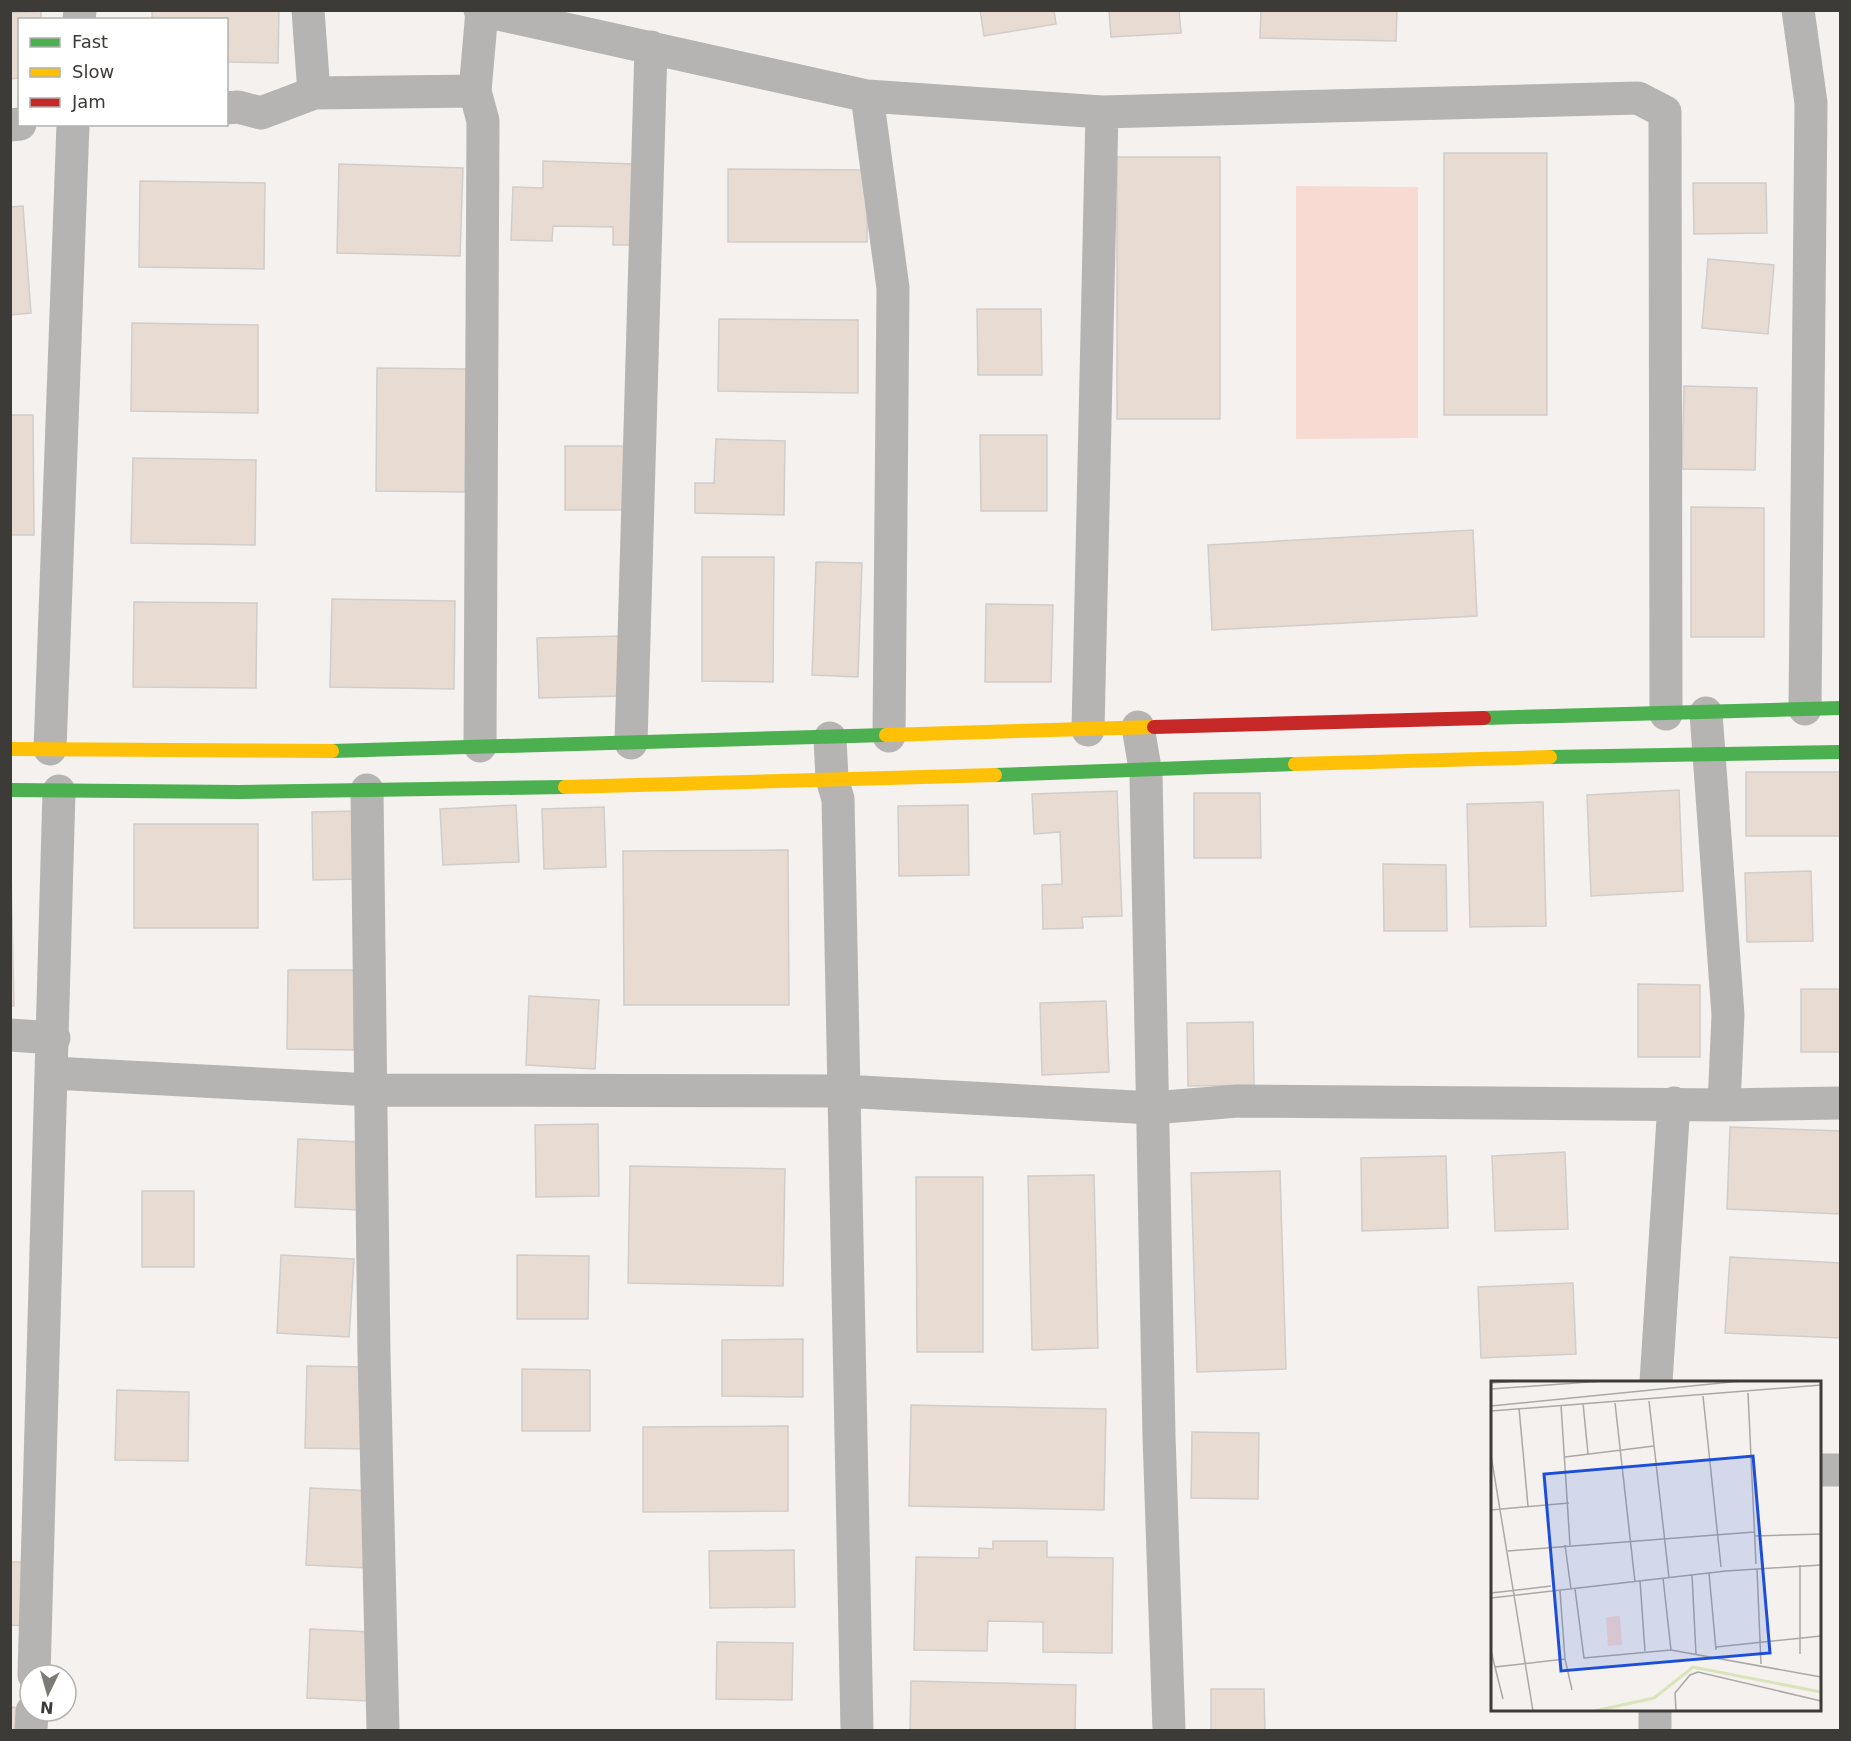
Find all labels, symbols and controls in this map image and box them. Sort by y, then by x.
legend [18,18,228,126]
text: Fast [72,31,108,52]
text: Slow [72,61,114,82]
text: Jam [71,91,106,112]
inset map [1491,1381,1821,1711]
north arrow [18,1663,78,1723]
text: N [39,1697,54,1717]

